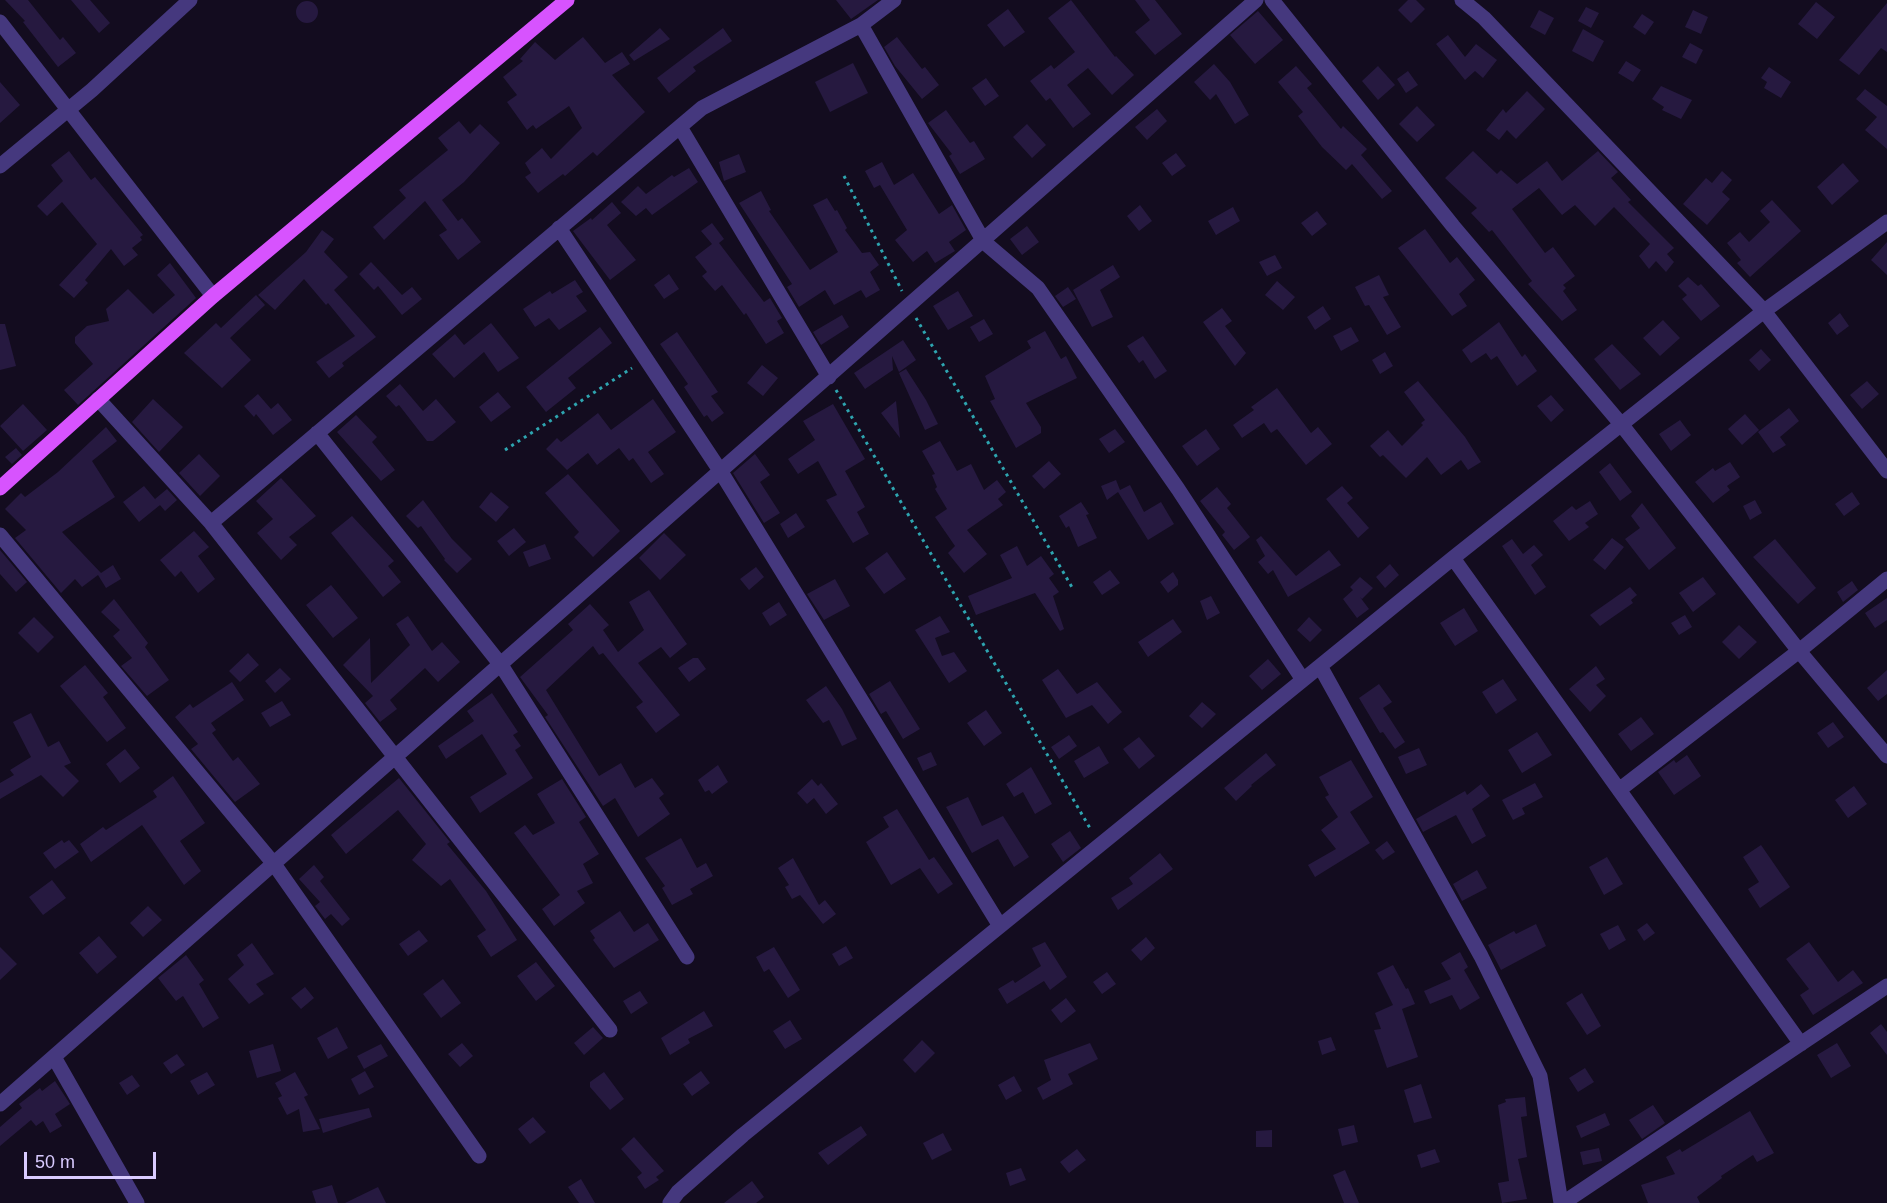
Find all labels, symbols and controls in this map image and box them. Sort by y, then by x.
scale bar [27,1140,159,1178]
text: 50 m [35,1152,75,1172]

